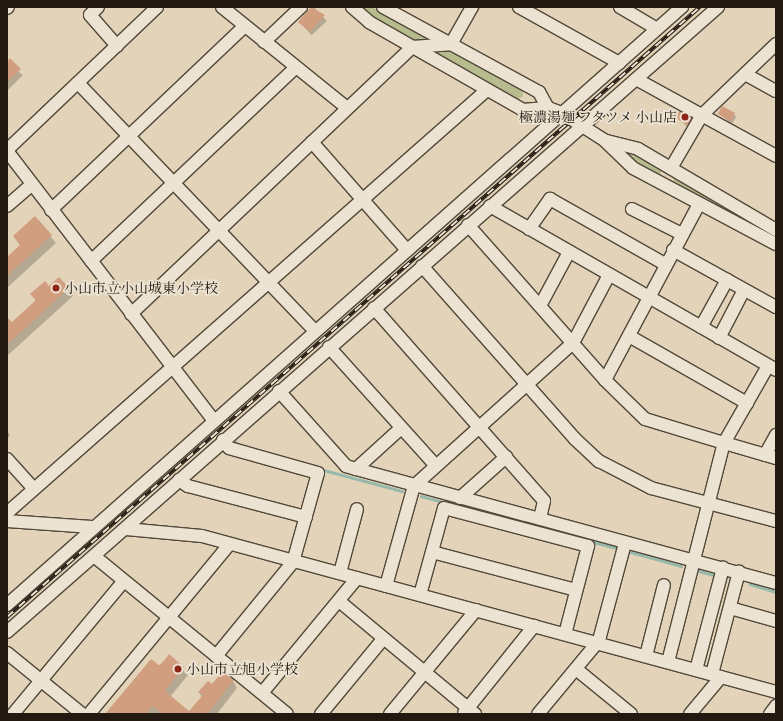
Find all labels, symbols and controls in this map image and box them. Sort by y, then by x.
place label: 極濃湯麺 フタツメ 小山店 [517,109,677,125]
marker: 極濃湯麺 フタツメ 小山店 [680,112,690,122]
place label: 小山市立小山城東小学校 [64,280,218,296]
marker: 小山市立小山城東小学校 [51,283,61,293]
place label: 小山市立旭小学校 [186,661,298,677]
marker: 小山市立旭小学校 [173,664,183,674]

